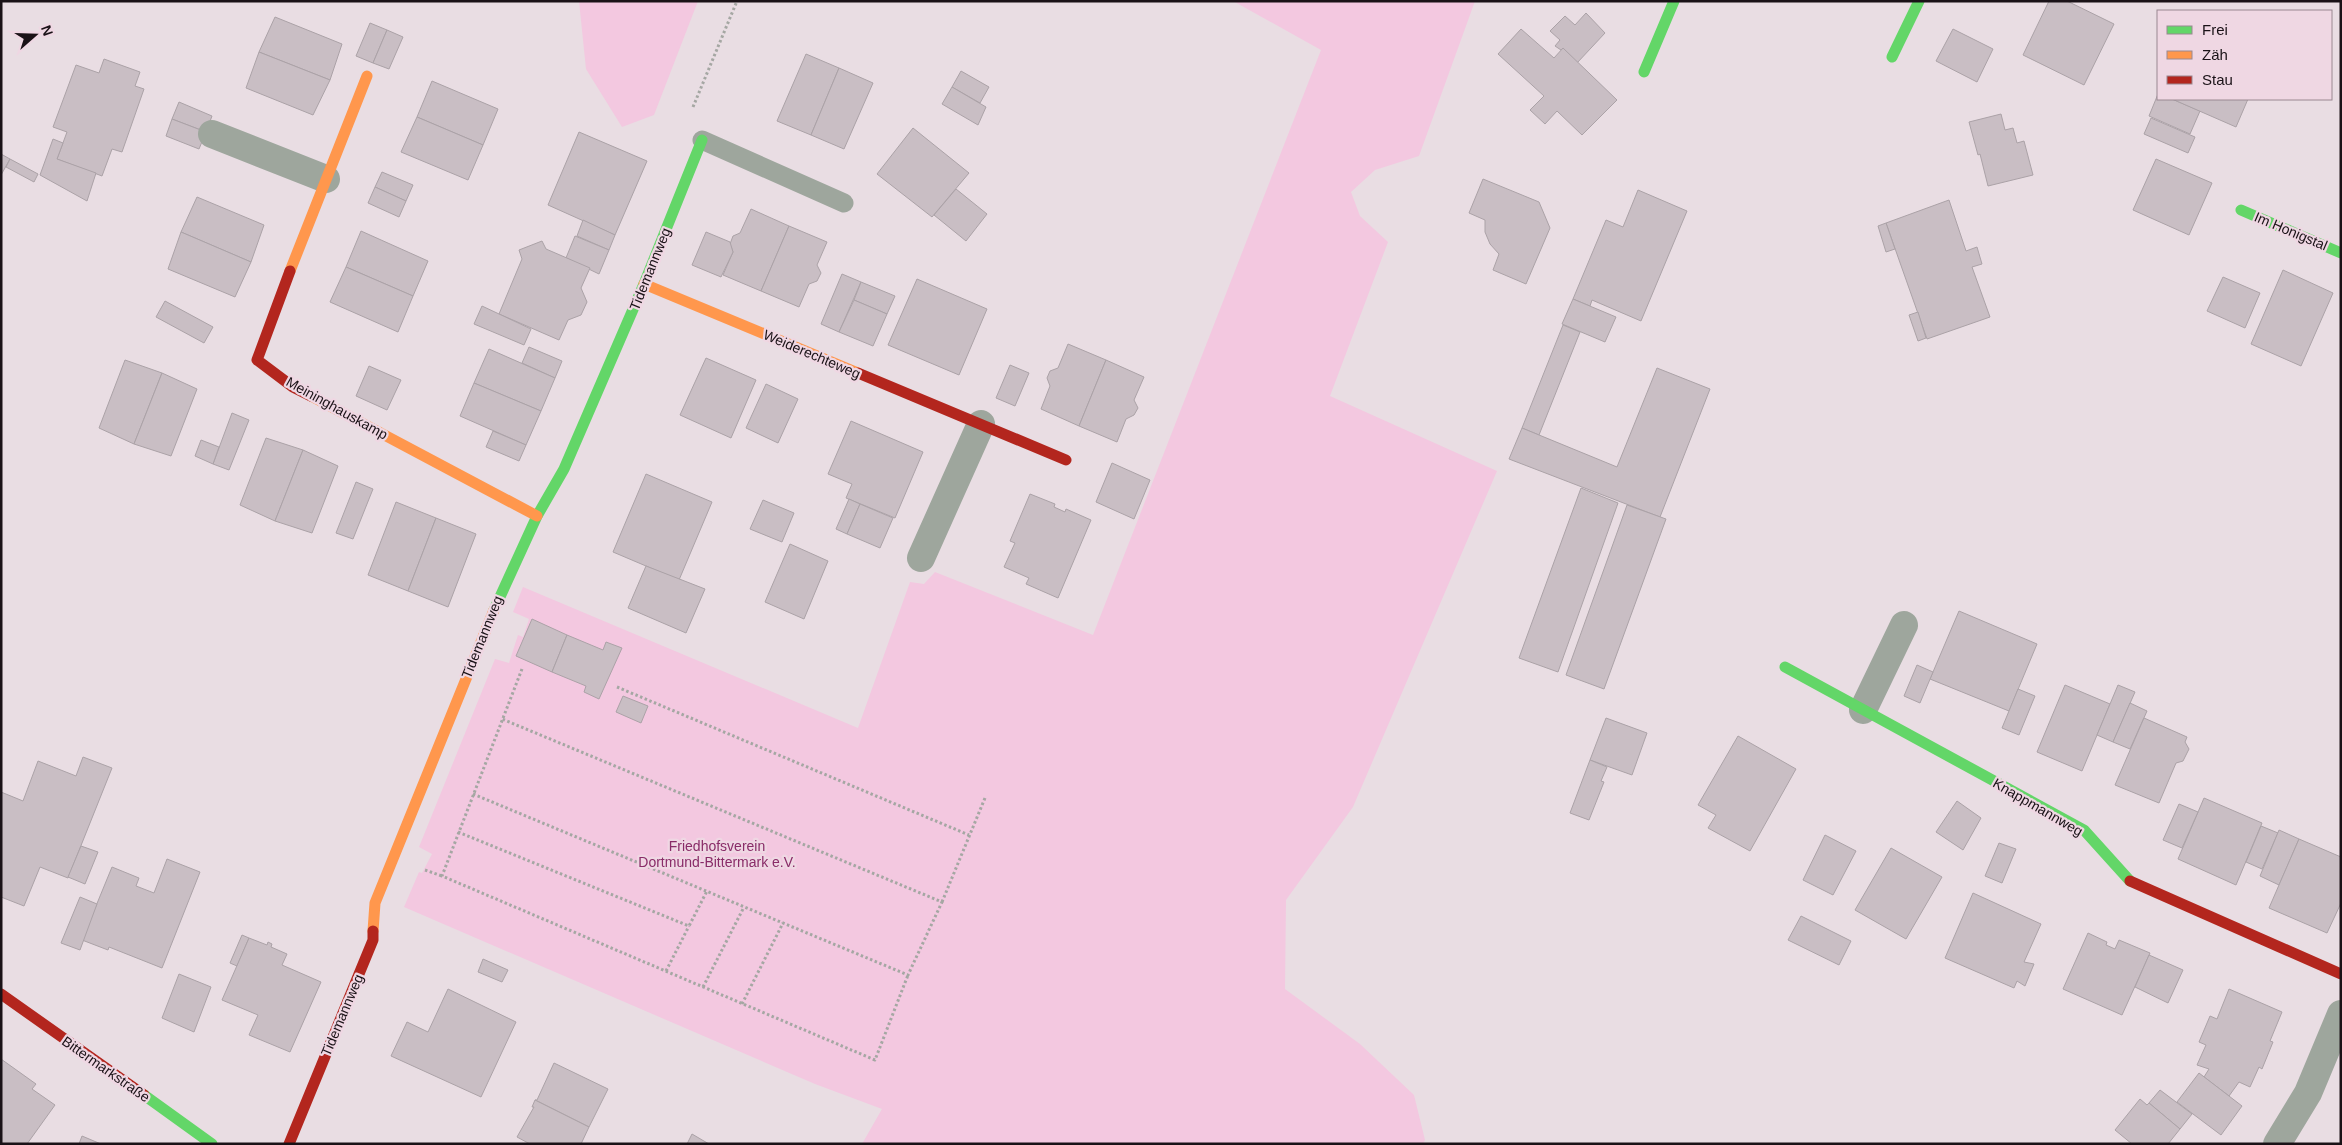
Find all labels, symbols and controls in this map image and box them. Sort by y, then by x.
north arrow [10,10,60,60]
legend [2157,10,2332,100]
text: Frei [2202,21,2228,38]
text: N [38,23,56,38]
text: Zäh [2202,46,2228,63]
text: Stau [2202,71,2233,88]
street label: Im Honigstal [2252,208,2330,254]
street label: Tidemannweg [626,225,674,313]
street label: Weiderechteweg [761,326,863,382]
street label: Meininghauskamp [283,373,391,443]
street label: Tidemannweg [458,593,506,681]
street label: Knappmannweg [1990,775,2086,839]
park label: Friedhofsverein Dortmund-Bittermark e.V. [638,838,796,870]
street label: Tidemannweg [318,972,366,1058]
street label: Bittermarkstraße [59,1033,153,1105]

